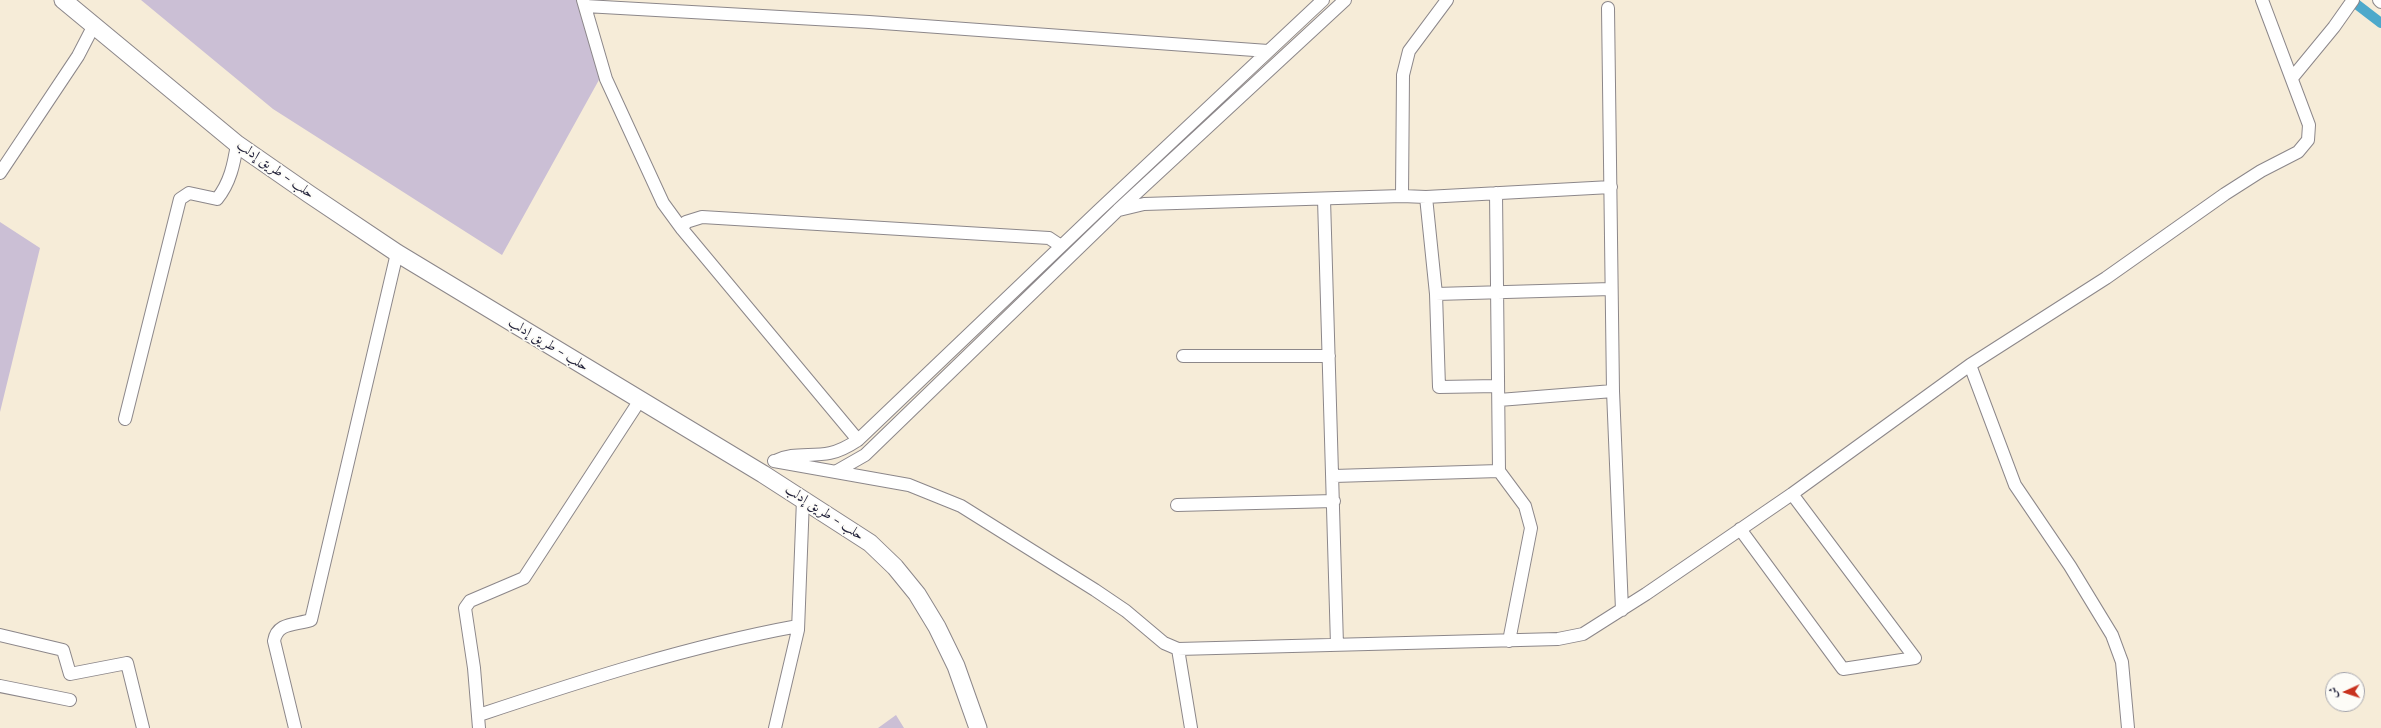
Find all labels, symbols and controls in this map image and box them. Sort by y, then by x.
street label: حلب - طريق إدلب [233,137,317,203]
street label: حلب - طريق إدلب [505,314,591,376]
street label: حلب - طريق إدلب [781,481,867,545]
north arrow [2325,672,2365,712]
text: ش [2326,687,2341,698]

